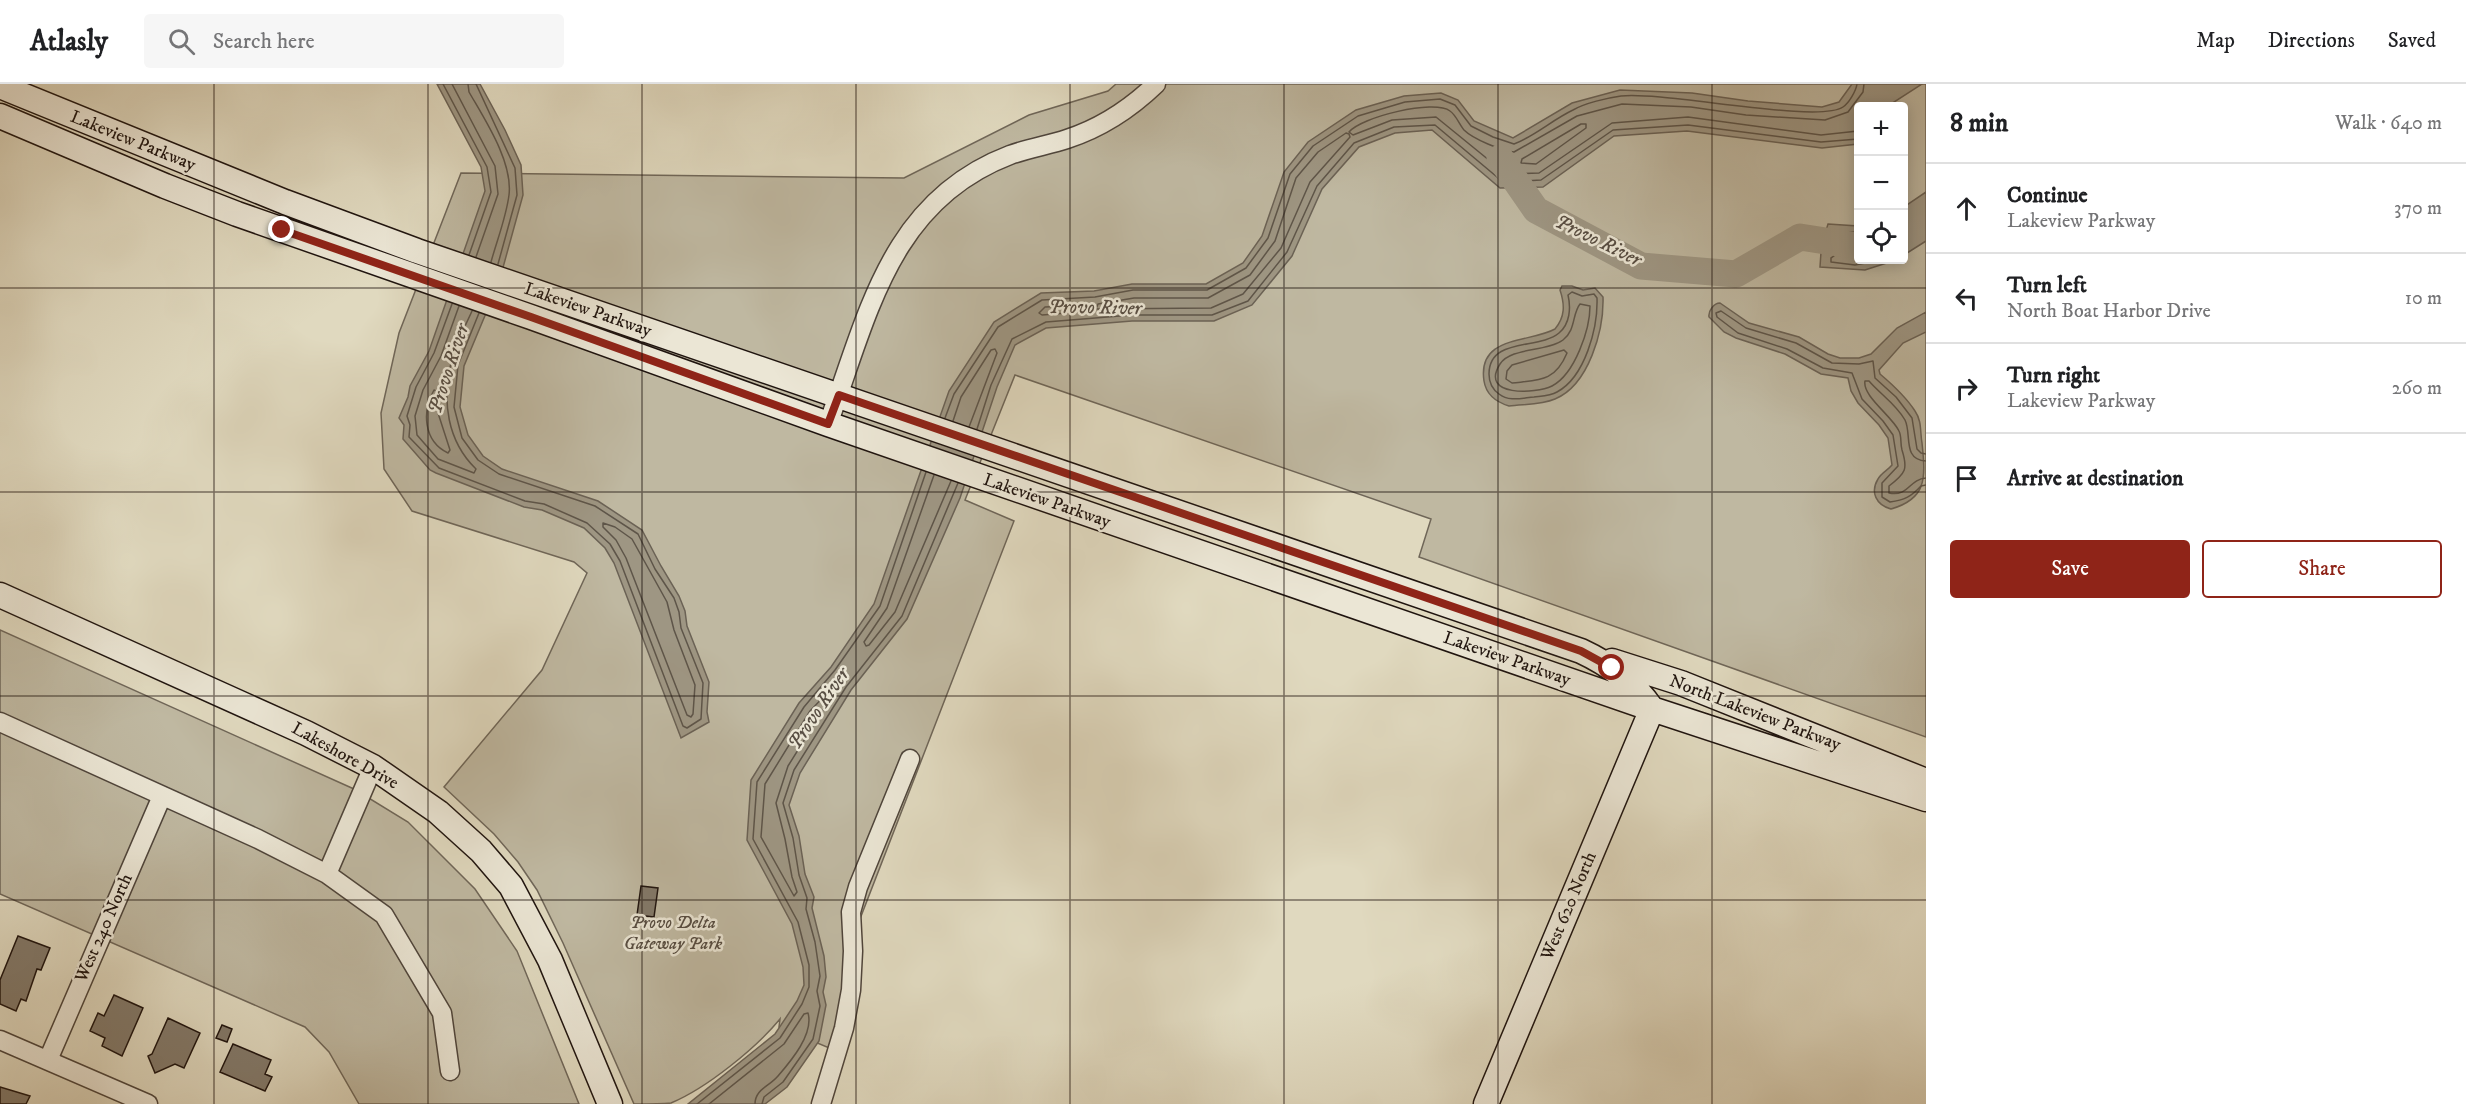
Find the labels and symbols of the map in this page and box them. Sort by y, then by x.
street label: Lakeview Parkway [67,106,199,176]
water label: Provo River [1551,209,1647,273]
route end [268,216,294,242]
street label: Lakeview Parkway [521,278,655,342]
water label: Provo River [1048,295,1144,321]
water label: Provo River [423,319,476,417]
street label: Lakeview Parkway [980,469,1114,533]
street label: Lakeview Parkway [1440,627,1574,691]
route start [1598,654,1624,680]
water label: Provo River [783,662,856,755]
street label: North Lakeview Parkway [1666,670,1844,756]
street label: Lakeshore Drive [288,718,402,794]
street label: West 620 North [1536,848,1602,964]
street label: West 240 North [70,870,138,987]
park label: Provo Delta Gateway Park [624,912,723,955]

